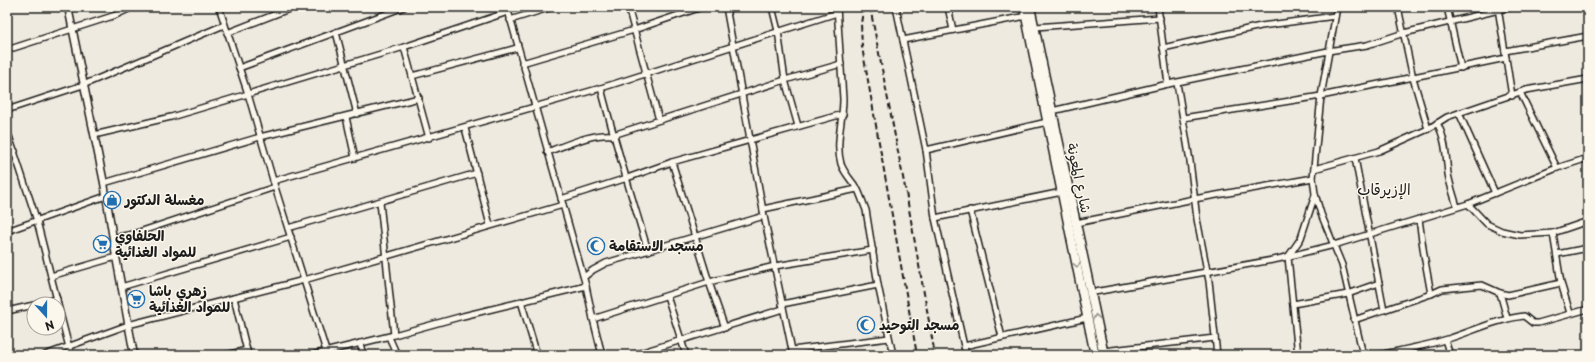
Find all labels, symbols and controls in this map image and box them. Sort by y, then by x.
street label: شارع المعونة [1062,141,1097,215]
district label: الإزيرقاب [1357,177,1411,200]
place label: مغسلة الدكتور [123,189,204,210]
shop icon: مغسلة الدكتور [102,190,122,210]
place label: الحلفاوي للمواد الغذائية [115,225,196,262]
supermarket icon: الحلفاوي للمواد الغذائية [92,234,112,254]
place label: مسجد الاستقامة [609,235,704,256]
mosque icon: مسجد الاستقامة [586,236,606,256]
one-way arrow [1072,261,1081,268]
place label: زهري باشا للمواد الغذائية [149,280,230,317]
supermarket icon: زهري باشا للمواد الغذائية [126,289,146,309]
north arrow [26,296,66,336]
place label: مسجد التوحيد [879,314,959,335]
one-way arrow [1092,314,1101,320]
mosque icon: مسجد التوحيد [856,315,876,335]
text: N [42,316,57,335]

